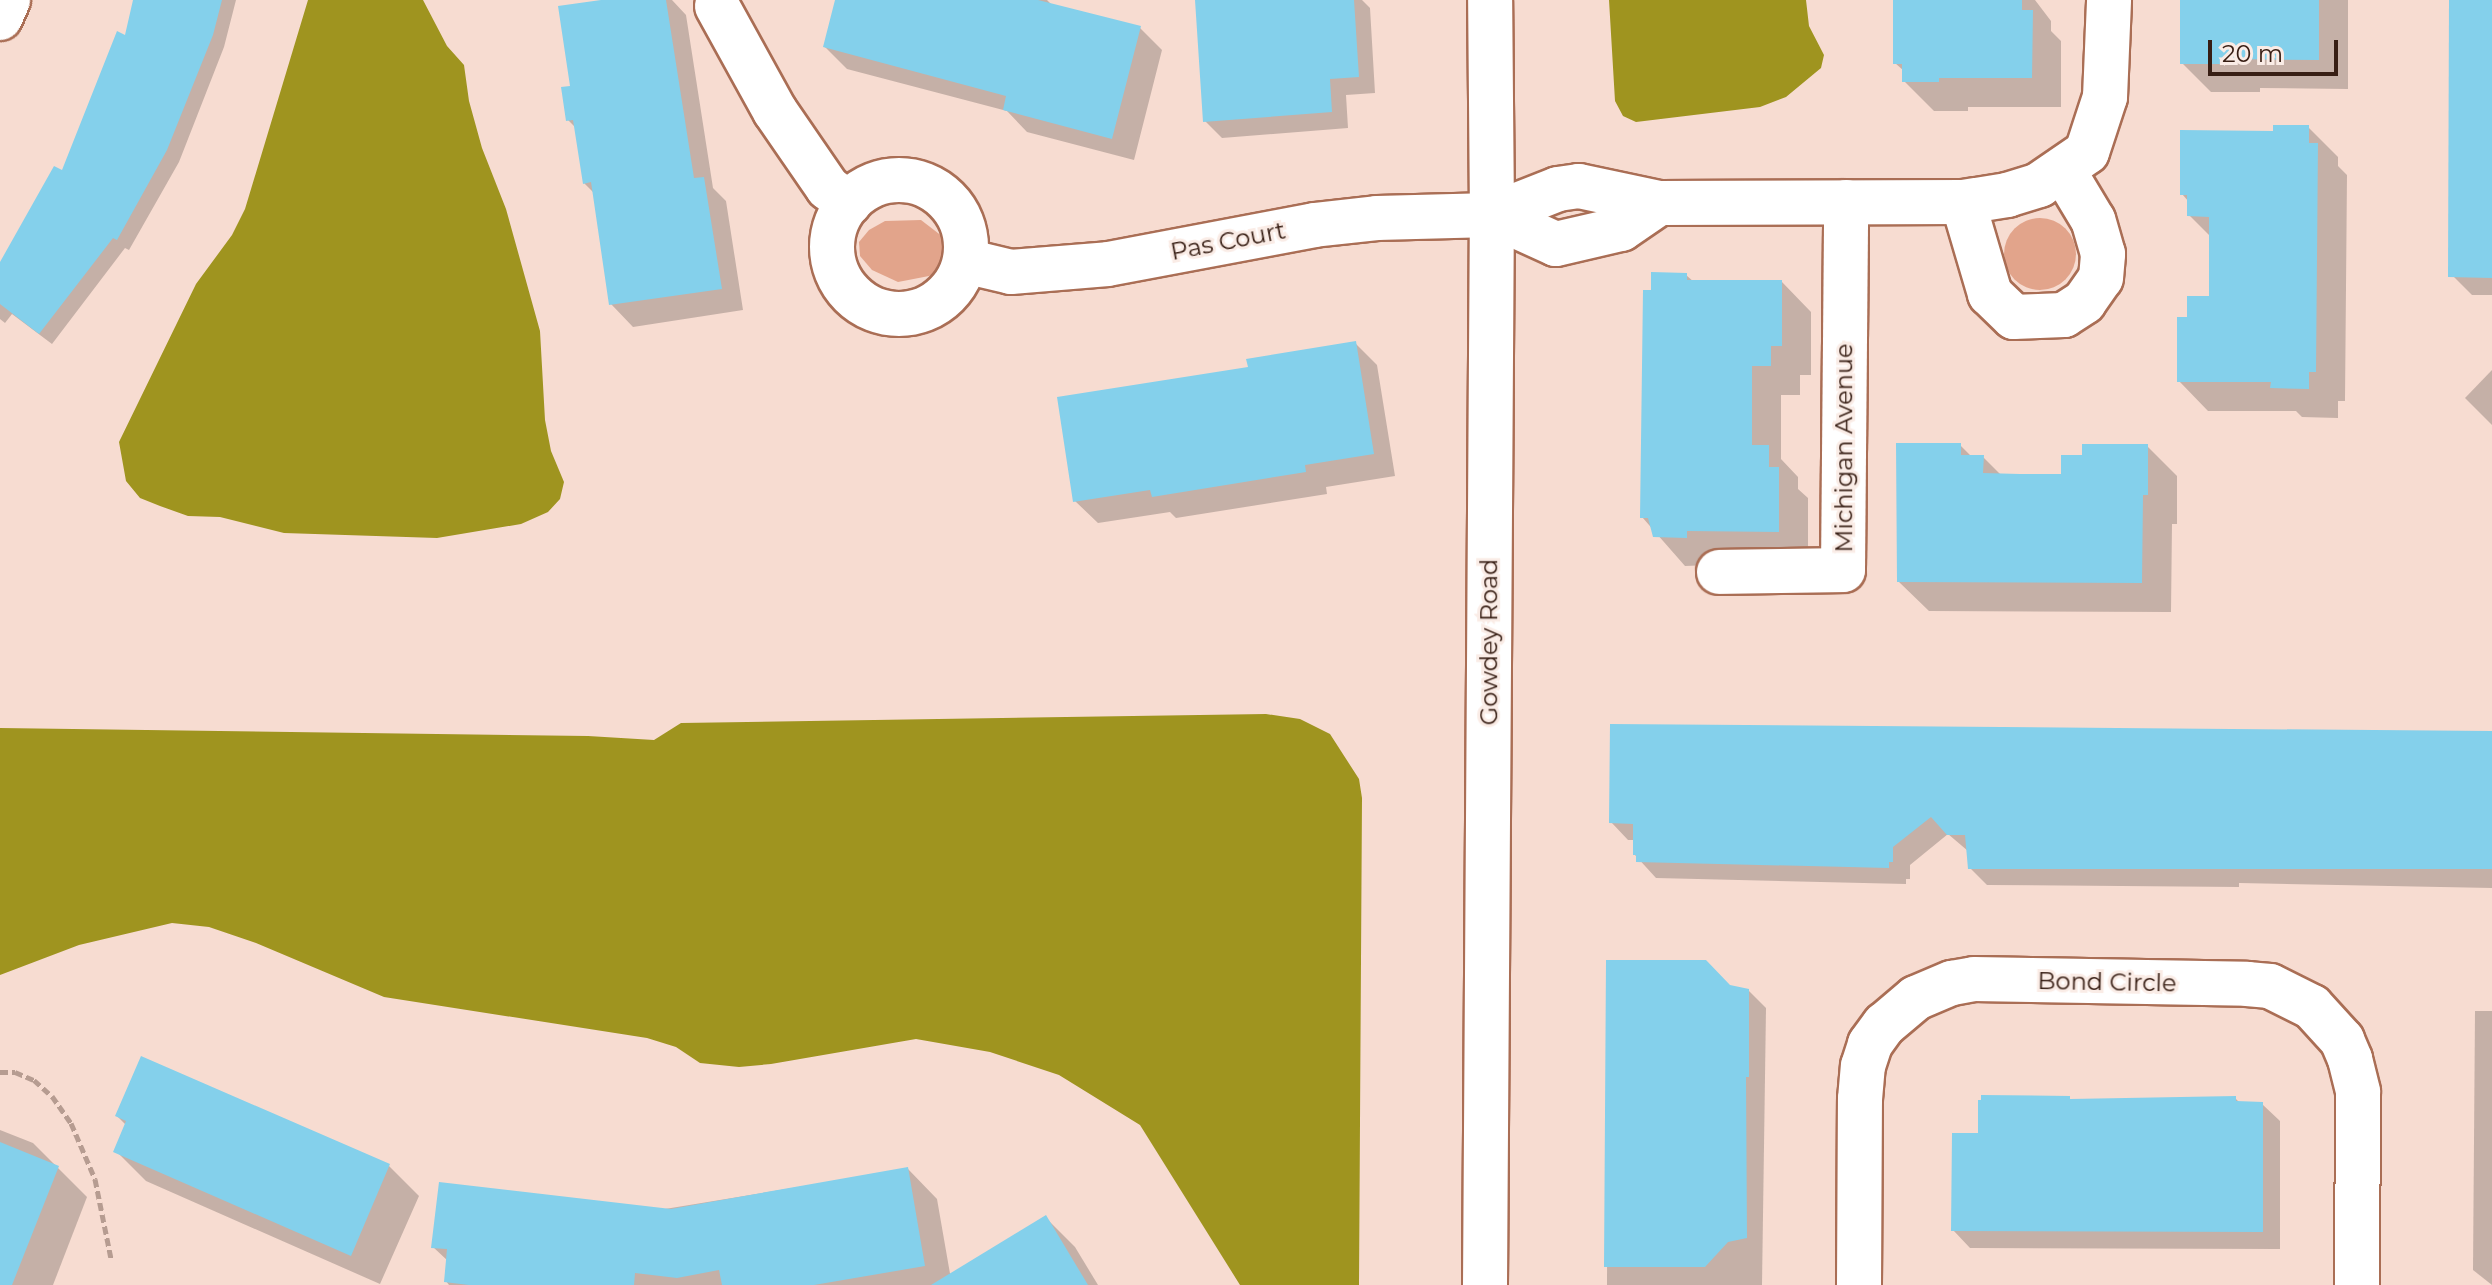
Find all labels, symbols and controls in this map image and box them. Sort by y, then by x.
scale bar [2212,24,2342,74]
text: 20 m [2222,39,2283,68]
street label: Pas Court [1168,216,1288,266]
street label: Michigan Avenue [1830,343,1858,553]
street label: Gowdey Road [1475,559,1503,725]
street label: Bond Circle [2037,966,2177,998]

